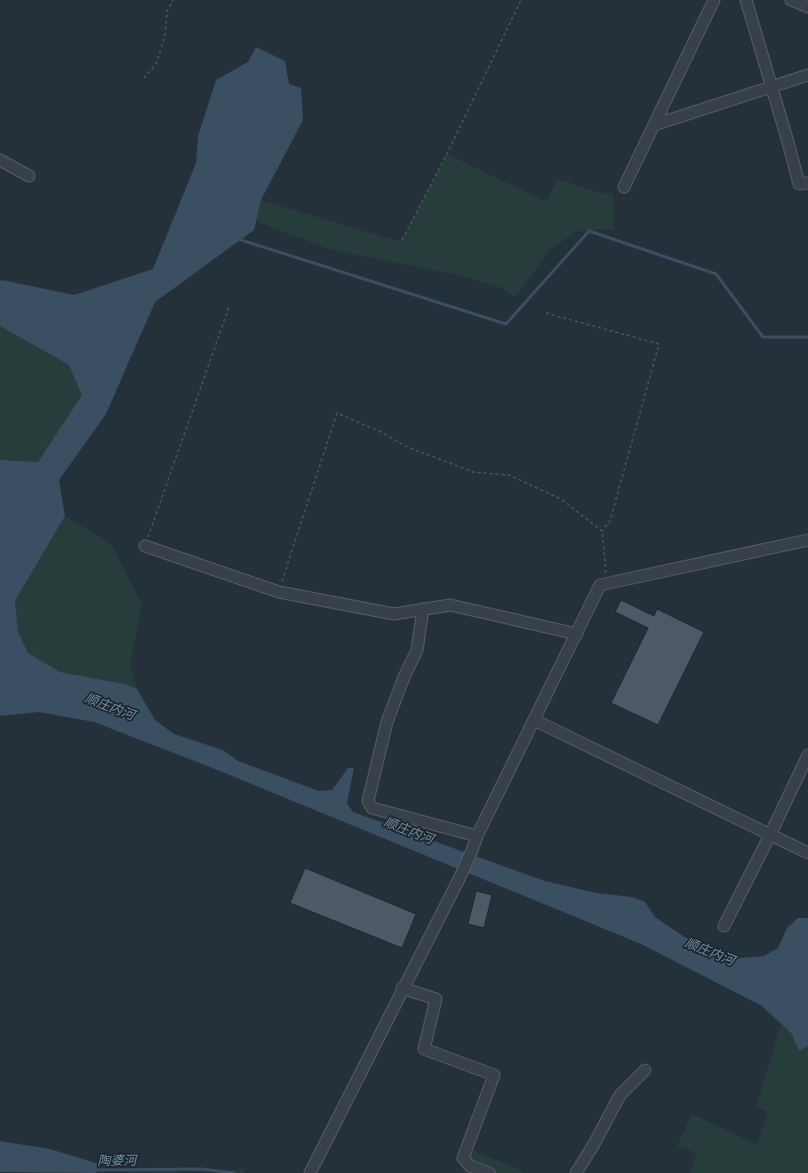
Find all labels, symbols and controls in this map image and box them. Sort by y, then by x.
water label: 顺庄内河 [83,690,140,724]
water label: 顺庄内河 [382,814,439,848]
water label: 顺庄内河 [683,935,740,969]
water label: 陶婆河 [97,1153,140,1168]

